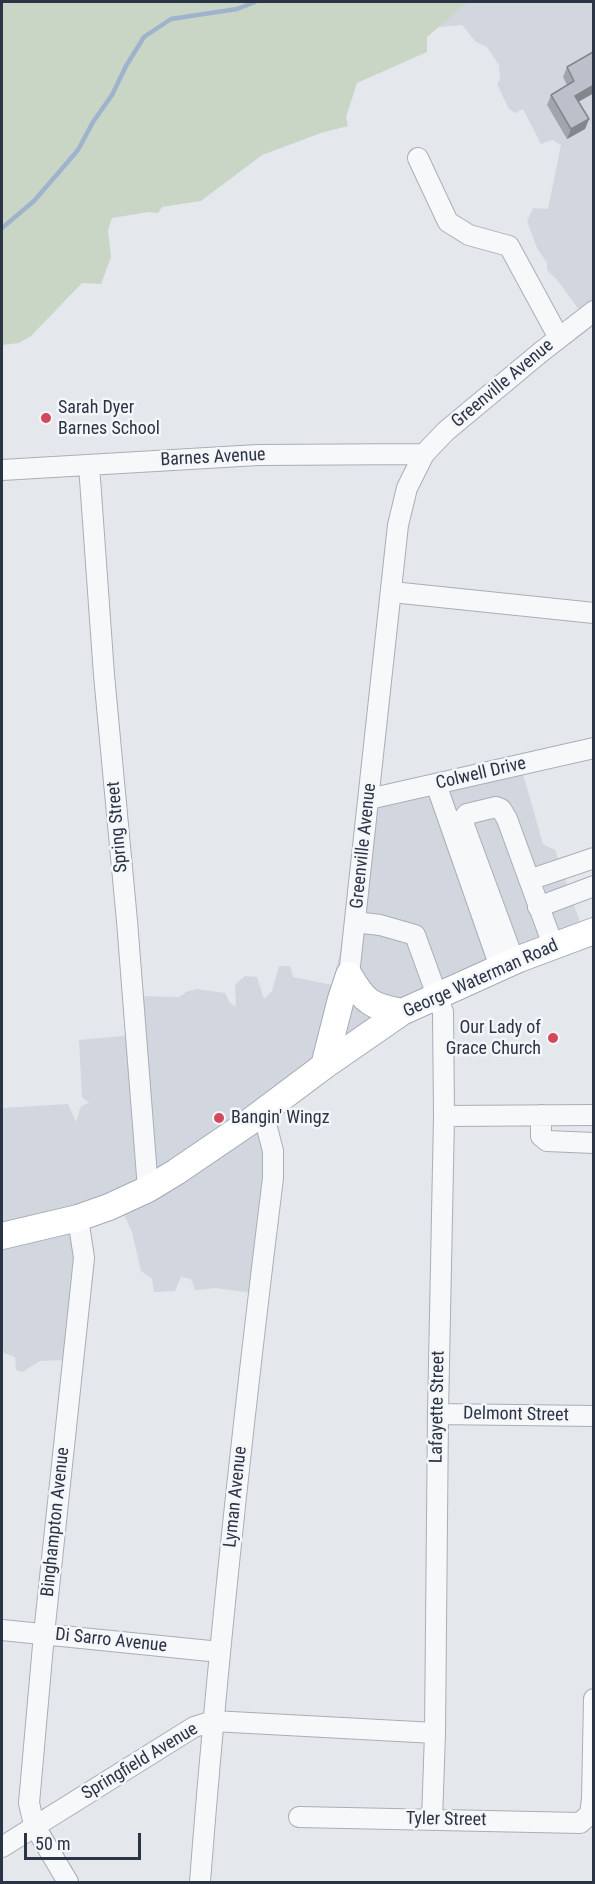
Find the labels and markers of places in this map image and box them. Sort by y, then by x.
place label: Sarah Dyer Barnes School [58,397,160,440]
marker: Sarah Dyer Barnes School [39,411,53,425]
place label: Our Lady of Grace Church [446,1017,541,1060]
marker: Our Lady of Grace Church [546,1031,560,1045]
place label: Bangin' Wingz [231,1107,330,1129]
marker: Bangin' Wingz [212,1111,226,1125]

